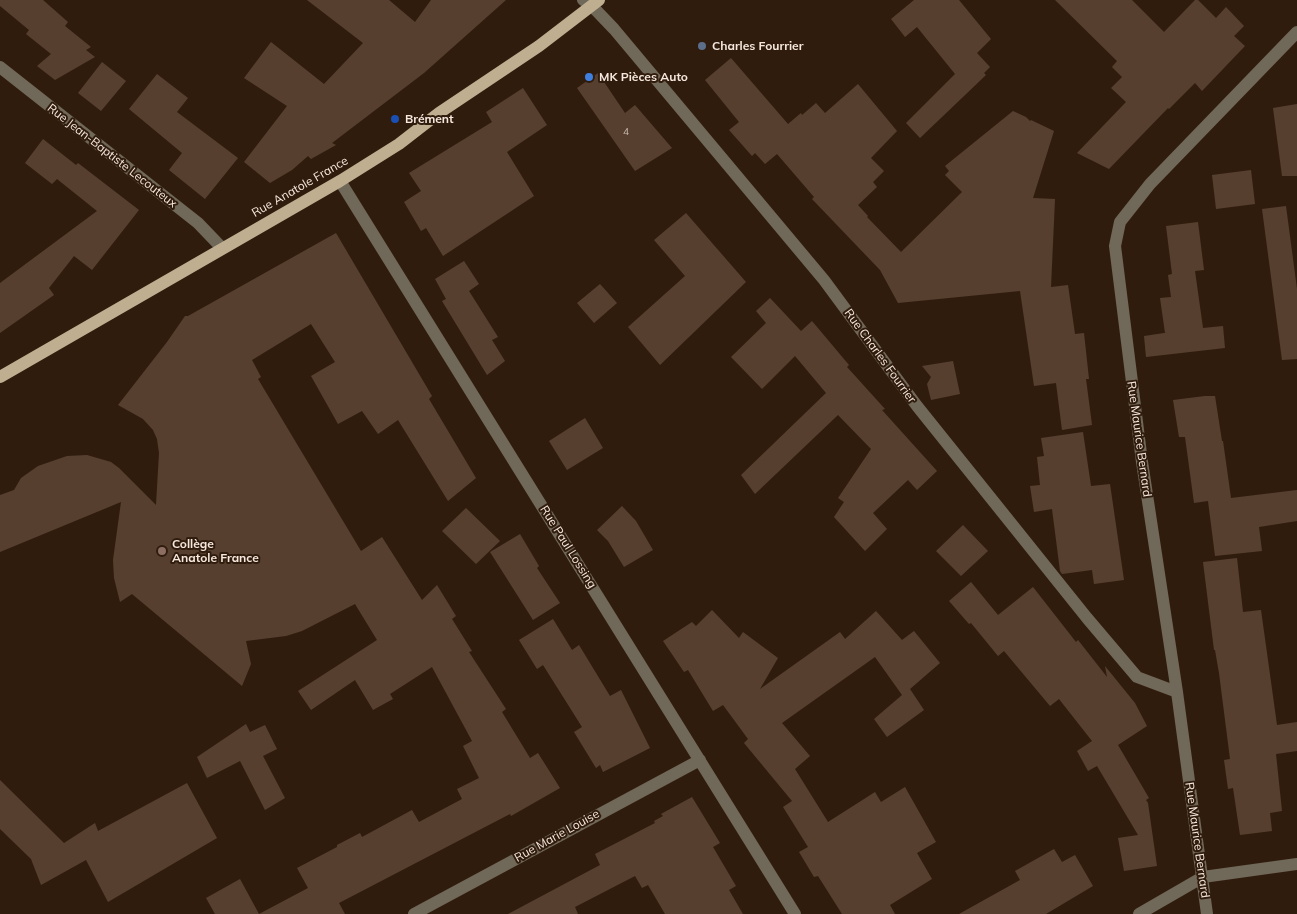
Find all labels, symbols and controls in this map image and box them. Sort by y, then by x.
place label: Charles Fourrier [712,39,803,53]
marker: Charles Fourrier [696,40,708,52]
place label: MK Pièces Auto [599,70,688,84]
marker: MK Pièces Auto [583,71,595,83]
street label: Rue Jean-Baptiste Lecouteux [44,101,180,211]
place label: Brément [405,112,454,126]
marker: Brément [389,113,401,125]
house number: 4 [623,126,629,138]
street label: Rue Anatole France [249,154,351,220]
street label: Rue Charles Fourrier [841,306,919,406]
street label: Rue Maurice Bernard [1124,380,1154,498]
street label: Rue Paul Lossing [537,503,599,591]
place label: Collège Anatole France [172,537,259,565]
marker: Collège Anatole France [156,545,168,557]
street label: Rue Maurice Bernard [1182,781,1212,899]
street label: Rue Marie Louise [512,807,602,865]

